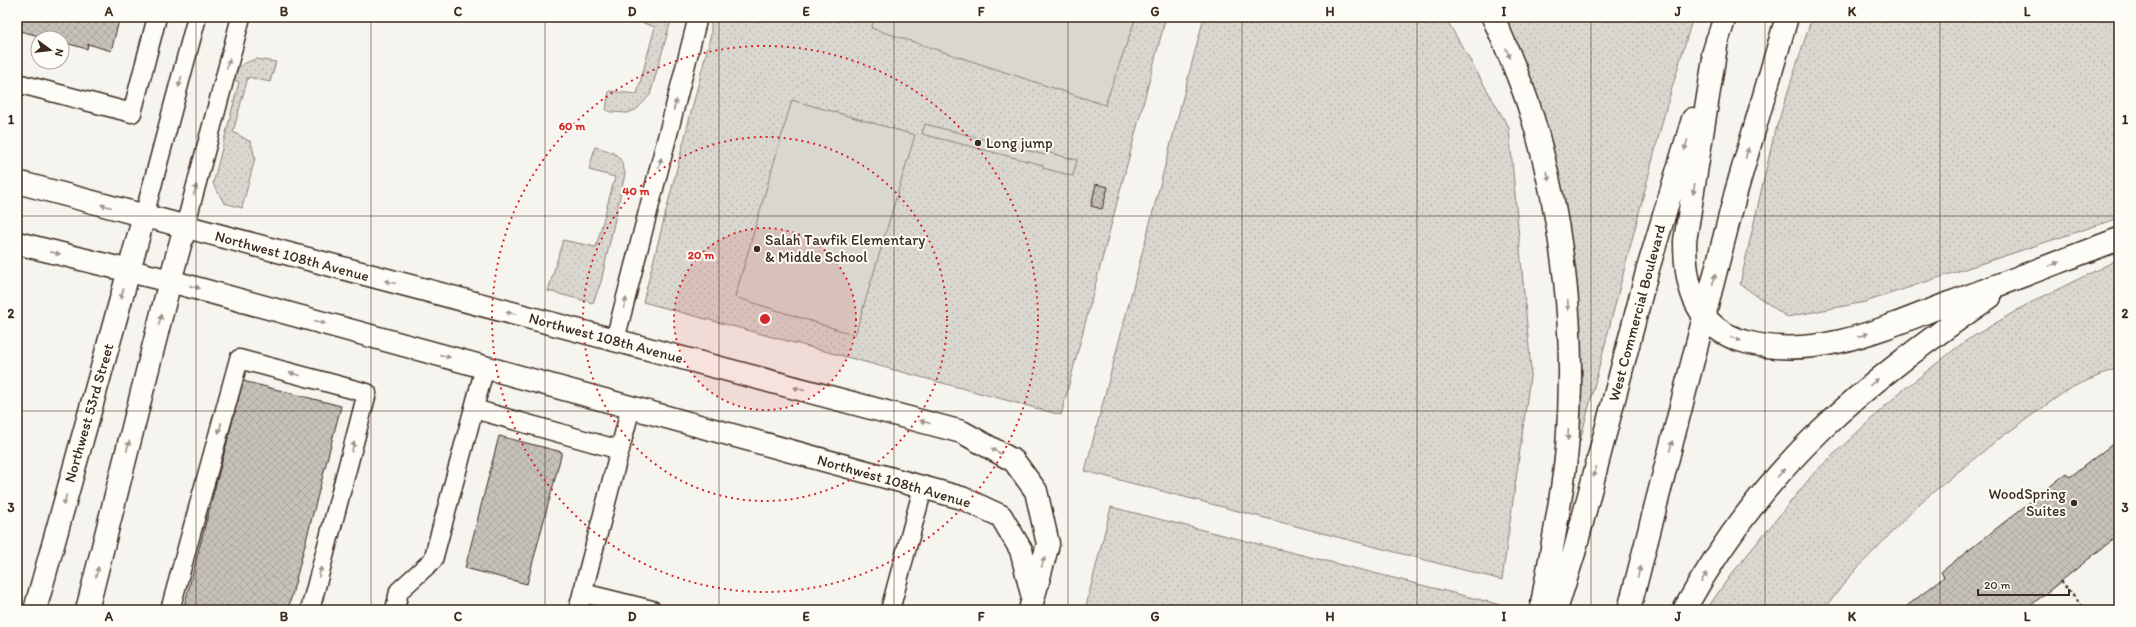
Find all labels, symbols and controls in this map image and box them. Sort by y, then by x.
text: A [104,4,114,19]
text: B [280,4,289,19]
text: C [454,4,463,19]
text: D [628,4,637,19]
text: E [802,4,810,19]
text: F [978,4,985,19]
text: G [1151,4,1160,19]
text: H [1326,4,1335,19]
text: I [1502,4,1507,19]
text: J [1674,4,1682,19]
text: K [1848,4,1857,19]
text: L [2024,4,2031,19]
north arrow [30,30,70,70]
text: N [52,47,66,58]
one-way arrow [1506,47,1512,59]
one-way arrow [226,58,232,70]
one-way arrow [177,76,183,88]
one-way arrow [673,99,679,111]
text: 1 [8,112,14,127]
text: 1 [2122,112,2128,127]
text: 60 m [559,119,586,133]
place label: Long jump [986,134,1053,152]
marker: Long jump [973,138,983,148]
one-way arrow [1683,139,1689,151]
one-way arrow [1744,147,1750,159]
one-way arrow [658,157,664,169]
one-way arrow [1545,170,1551,183]
one-way arrow [193,183,199,196]
one-way arrow [1691,183,1697,195]
text: 40 m [622,184,651,198]
one-way arrow [100,203,112,209]
street label: West Commercial Boulevard [1605,223,1669,403]
street label: Northwest 108th Avenue [213,227,371,285]
place label: Salah Tawfik Elementary & Middle School [765,231,925,266]
marker: Salah Tawfik Elementary & Middle School [752,244,762,254]
text: 20 m [688,248,715,262]
one-way arrow [49,250,61,256]
one-way arrow [2048,261,2060,267]
one-way arrow [1712,273,1718,285]
one-way arrow [384,279,396,285]
one-way arrow [189,284,201,290]
one-way arrow [119,288,125,300]
one-way arrow [622,296,628,309]
one-way arrow [1565,299,1572,311]
text: 2 [8,306,15,321]
text: 2 [2122,306,2129,321]
street label: Northwest 108th Avenue [527,309,685,367]
one-way arrow [504,310,517,316]
centre of rings [758,312,772,326]
one-way arrow [157,314,163,326]
one-way arrow [314,319,326,325]
one-way arrow [1857,332,1869,338]
one-way arrow [1730,336,1742,342]
street label: Northwest 53rd Street [61,341,118,485]
one-way arrow [439,353,451,359]
one-way arrow [289,371,301,377]
one-way arrow [1869,378,1880,387]
one-way arrow [793,385,805,391]
one-way arrow [918,418,931,424]
one-way arrow [217,423,223,435]
one-way arrow [1564,428,1571,441]
one-way arrow [126,440,132,452]
one-way arrow [351,440,357,453]
one-way arrow [1669,440,1675,453]
one-way arrow [990,447,1002,454]
street label: Northwest 108th Avenue [815,450,973,512]
one-way arrow [1591,466,1597,478]
one-way arrow [1777,467,1786,478]
place label: WoodSpring Suites [1988,485,2066,520]
one-way arrow [62,495,68,507]
marker: WoodSpring Suites [2069,498,2079,508]
text: 3 [7,500,15,515]
text: 3 [2121,500,2129,515]
one-way arrow [1040,555,1046,567]
one-way arrow [94,566,100,578]
one-way arrow [318,566,324,579]
one-way arrow [1636,566,1642,578]
one-way arrow [1700,571,1707,583]
scale bar [1978,571,2069,597]
text: 20 m [1984,578,2011,592]
text: A [104,609,114,624]
text: B [280,609,289,624]
text: C [454,609,463,624]
text: D [628,609,637,624]
text: E [802,609,810,624]
text: F [978,609,985,624]
text: G [1151,609,1160,624]
text: H [1326,609,1335,624]
text: I [1502,609,1507,624]
text: J [1674,609,1682,624]
text: K [1848,609,1857,624]
text: L [2024,609,2031,624]

